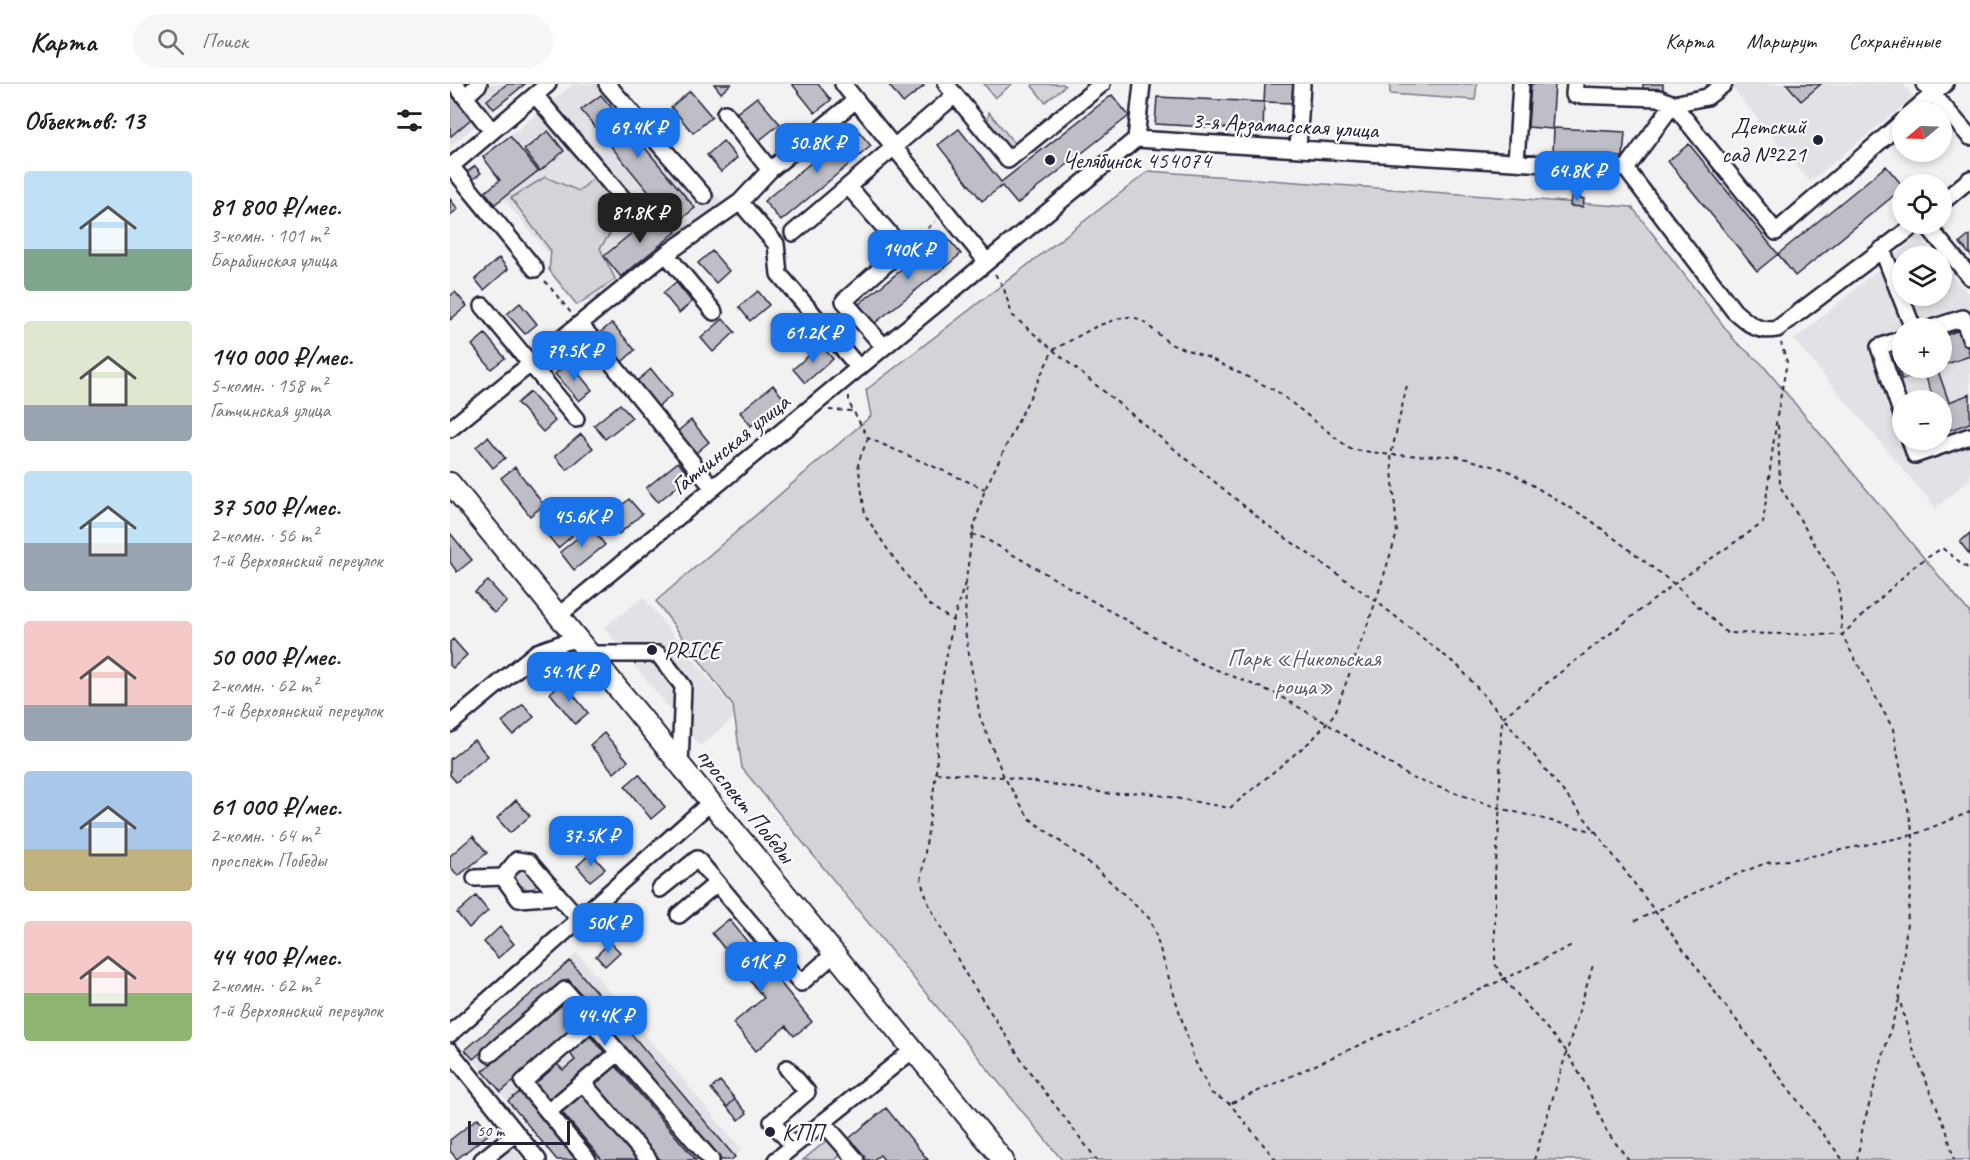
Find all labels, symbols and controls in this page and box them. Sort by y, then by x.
search box [133,14,553,68]
text: Карта [30,24,97,59]
icon: search [154,25,187,58]
text: Поиск [202,27,248,55]
text: Карта [1665,28,1714,54]
text: Маршрут [1747,28,1816,54]
text: Сохранённые [1849,28,1940,54]
north arrow [1892,102,1952,162]
map controls [1892,102,1952,450]
text: Объектов: 13 [24,104,144,137]
icon: filters [393,104,426,137]
street label: 3-я Арзамасская улица [1191,105,1381,145]
pin: 69.4K ₽ [583,108,693,159]
place label: Детский сад №221 [1721,111,1808,169]
text: 69.4K ₽ [610,115,666,140]
pin: 50.8K ₽ [762,123,872,174]
text: 50.8K ₽ [789,130,845,155]
marker: Детский сад №221 [1811,133,1825,147]
place label: Челябинск 454074 [1062,145,1213,175]
pin: 64.8K ₽ [1522,151,1632,202]
marker: Челябинск 454074 [1043,153,1057,167]
text: 64.8K ₽ [1549,158,1605,183]
button: locate [1892,174,1952,234]
text: 81 800 ₽/мес. [210,190,341,223]
pin: 81.8K ₽ [585,193,695,244]
icon: home [72,195,144,267]
text: 81.8K ₽ [612,200,668,225]
text: 3-комн. · 101 m² [210,223,327,248]
pin: 140K ₽ [859,230,957,281]
text: 140K ₽ [882,237,934,262]
button: layers [1892,246,1952,306]
text: Барабинская улица [210,248,336,273]
pin: 61.2K ₽ [758,313,868,364]
button: + [1892,318,1952,378]
text: 61.2K ₽ [785,320,841,345]
pin: 79.5K ₽ [519,331,629,382]
text: 79.5K ₽ [546,338,602,363]
text: 140 000 ₽/мес. [210,340,353,373]
icon: home [72,345,144,417]
text: 5-комн. · 158 m² [210,373,327,398]
street label: Гатчинская улица [664,386,797,501]
button: − [1892,390,1952,450]
text: Гатчинская улица [210,398,330,423]
text: 37 500 ₽/мес. [210,490,340,523]
icon: home [72,495,144,567]
pin: 45.6K ₽ [527,497,637,548]
text: 45.6K ₽ [554,504,610,529]
text: 2-комн. · 56 m² [210,523,318,548]
text: 1-й Верхоянский переулок [210,548,383,573]
place label: PRICE [664,635,723,665]
text: 50 000 ₽/мес. [210,640,341,673]
marker: PRICE [645,643,659,657]
park label: Парк «Никольская роща» [1227,643,1382,701]
icon: home [72,645,144,717]
pin: 54.1K ₽ [514,652,624,703]
text: 54.1K ₽ [541,659,597,684]
text: 2-комн. · 62 m² [210,673,318,698]
text: 1-й Верхоянский переулок [210,698,383,723]
street label: проспект Победы [690,741,803,870]
text: 61 000 ₽/мес. [210,790,341,823]
icon: home [72,795,144,867]
pin: 37.5K ₽ [536,816,646,867]
text: 2-комн. · 64 m² [210,823,318,848]
text: 37.5K ₽ [563,823,619,848]
text: проспект Победы [210,848,326,873]
pin: 50K ₽ [566,903,650,954]
text: 50K ₽ [586,910,630,935]
text: 44 400 ₽/мес. [210,940,341,973]
pin: 61K ₽ [719,942,803,993]
icon: home [72,945,144,1017]
text: 61K ₽ [739,949,783,974]
text: 2-комн. · 62 m² [210,973,318,998]
pin: 44.4K ₽ [550,996,660,1047]
text: 1-й Верхоянский переулок [210,998,383,1023]
text: 44.4K ₽ [577,1003,633,1028]
place label: КПП [782,1117,827,1147]
scale bar [468,1118,570,1146]
text: 50 m [477,1121,504,1141]
marker: КПП [763,1125,777,1139]

